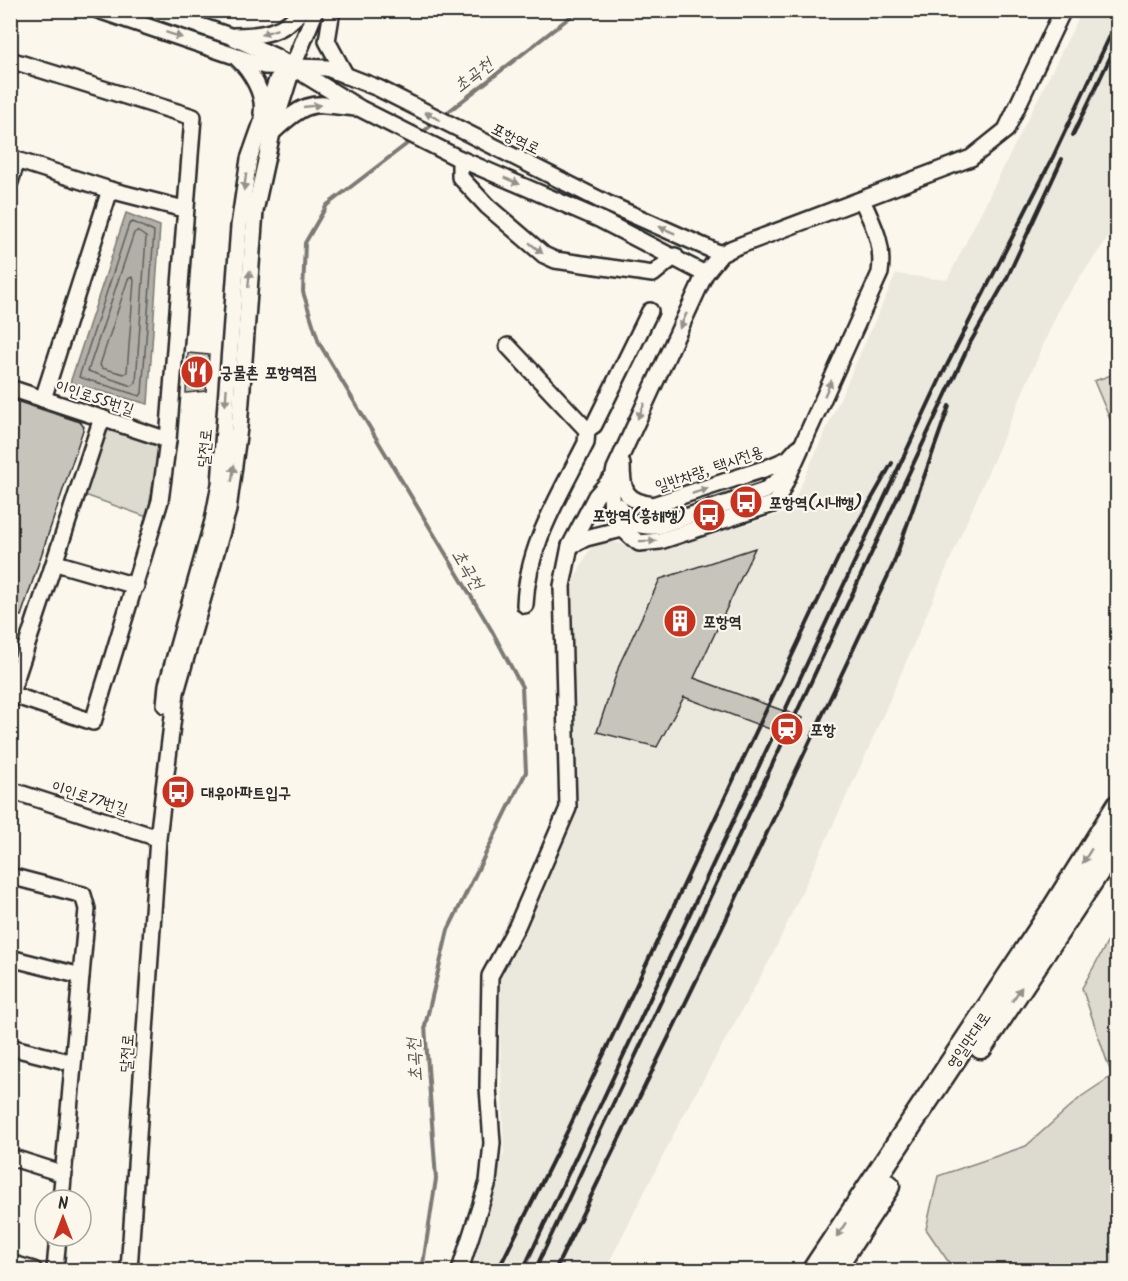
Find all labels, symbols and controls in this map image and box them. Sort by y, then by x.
one-way arrow [260,28,278,38]
one-way arrow [165,31,183,41]
water label: 초곡천 [448,50,501,101]
one-way arrow [302,101,321,111]
one-way arrow [424,111,441,121]
street label: 포항역로 [487,117,544,162]
one-way arrow [241,173,250,192]
one-way arrow [503,177,520,186]
one-way arrow [658,225,676,235]
one-way arrow [528,241,543,254]
one-way arrow [244,269,254,288]
one-way arrow [678,313,687,330]
restaurant icon: 궁물촌 포항역점 [179,354,215,390]
place label: 궁물촌 포항역점 [220,361,316,386]
street label: 이인로55번길 [52,374,137,423]
one-way arrow [823,378,833,396]
one-way arrow [222,387,231,406]
one-way arrow [637,403,646,420]
street label: 달전로 [191,428,220,468]
street label: 일반차량, 택시전용 [652,439,767,500]
one-way arrow [229,464,238,483]
bus stop icon: 포항역(시내행) [728,484,764,520]
one-way arrow [691,485,709,495]
place label: 포항역(시내행) [769,491,862,516]
bus stop icon: 포항역(흥해행) [691,497,727,533]
place label: 포항역(흥해행) [593,504,686,529]
one-way arrow [639,537,658,546]
water label: 초곡천 [443,544,491,597]
building icon: 포항역 [662,603,698,639]
place label: 포항역 [703,610,742,635]
station icon: 포항 [769,711,805,747]
place label: 포항 [810,718,836,743]
street label: 이인로77번길 [48,774,131,823]
bus stop icon: 대유아파트입구 [160,774,196,810]
place label: 대유아파트입구 [201,781,291,806]
one-way arrow [1081,848,1092,864]
one-way arrow [1011,987,1023,1003]
street label: 영일만대로 [941,1007,998,1075]
street label: 달전로 [114,1033,141,1073]
water label: 초곡천 [399,1036,431,1083]
north arrow [33,1188,93,1248]
text: N [58,1192,68,1217]
one-way arrow [835,1221,847,1237]

